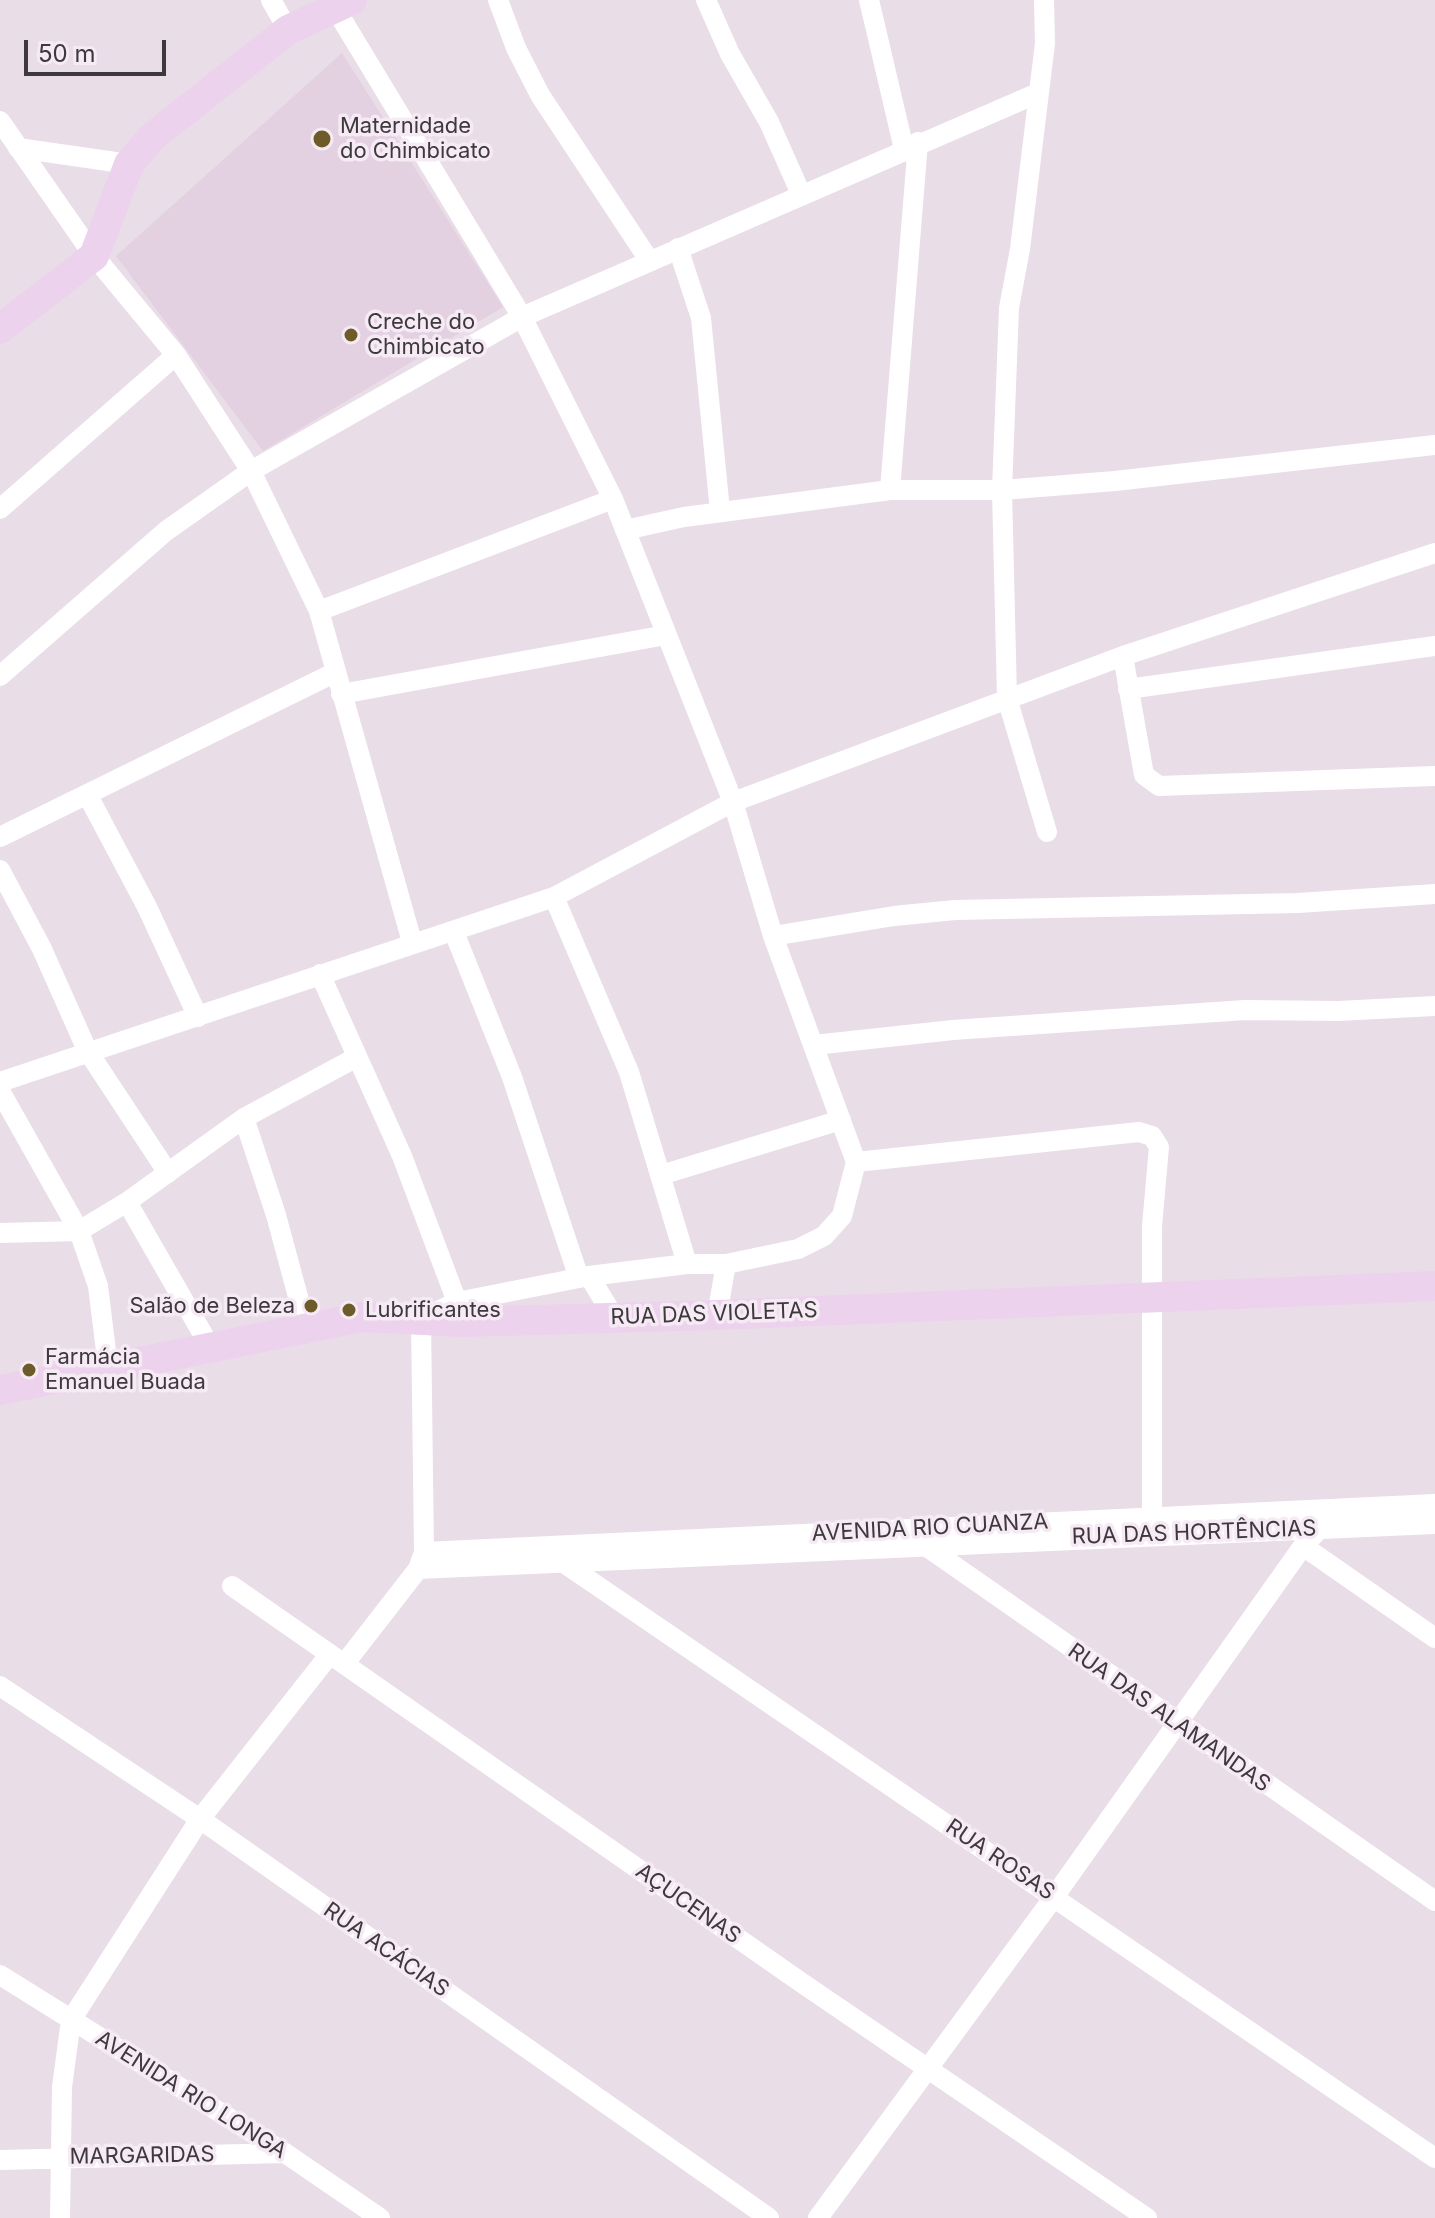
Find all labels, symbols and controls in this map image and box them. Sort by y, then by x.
scale bar [28,24,170,74]
text: 50 m [38,39,96,68]
place label: Maternidade do Chimbicato [340,113,491,164]
marker: Maternidade do Chimbicato [311,128,333,150]
place label: Creche do Chimbicato [367,309,485,360]
marker: Creche do Chimbicato [342,326,360,344]
place label: Salão de Beleza [129,1293,295,1319]
marker: Salão de Beleza [302,1297,320,1315]
place label: Lubrificantes [365,1297,501,1323]
street label: RUA DAS VIOLETAS [610,1297,818,1331]
marker: Lubrificantes [340,1301,358,1319]
place label: Farmácia Emanuel Buada [45,1344,206,1396]
marker: Farmácia Emanuel Buada [20,1361,38,1379]
street label: AVENIDA RIO CUANZA [811,1509,1049,1547]
street label: RUA DAS HORTÊNCIAS [1071,1516,1317,1550]
street label: RUA DAS ALAMANDAS [1063,1638,1275,1798]
street label: RUA ROSAS [940,1814,1060,1906]
street label: AÇUCENAS [630,1858,746,1950]
street label: RUA ACÁCIAS [318,1897,454,2003]
street label: AVENIDA RIO LONGA [91,2025,291,2165]
street label: MARGARIDAS [69,2142,215,2170]

